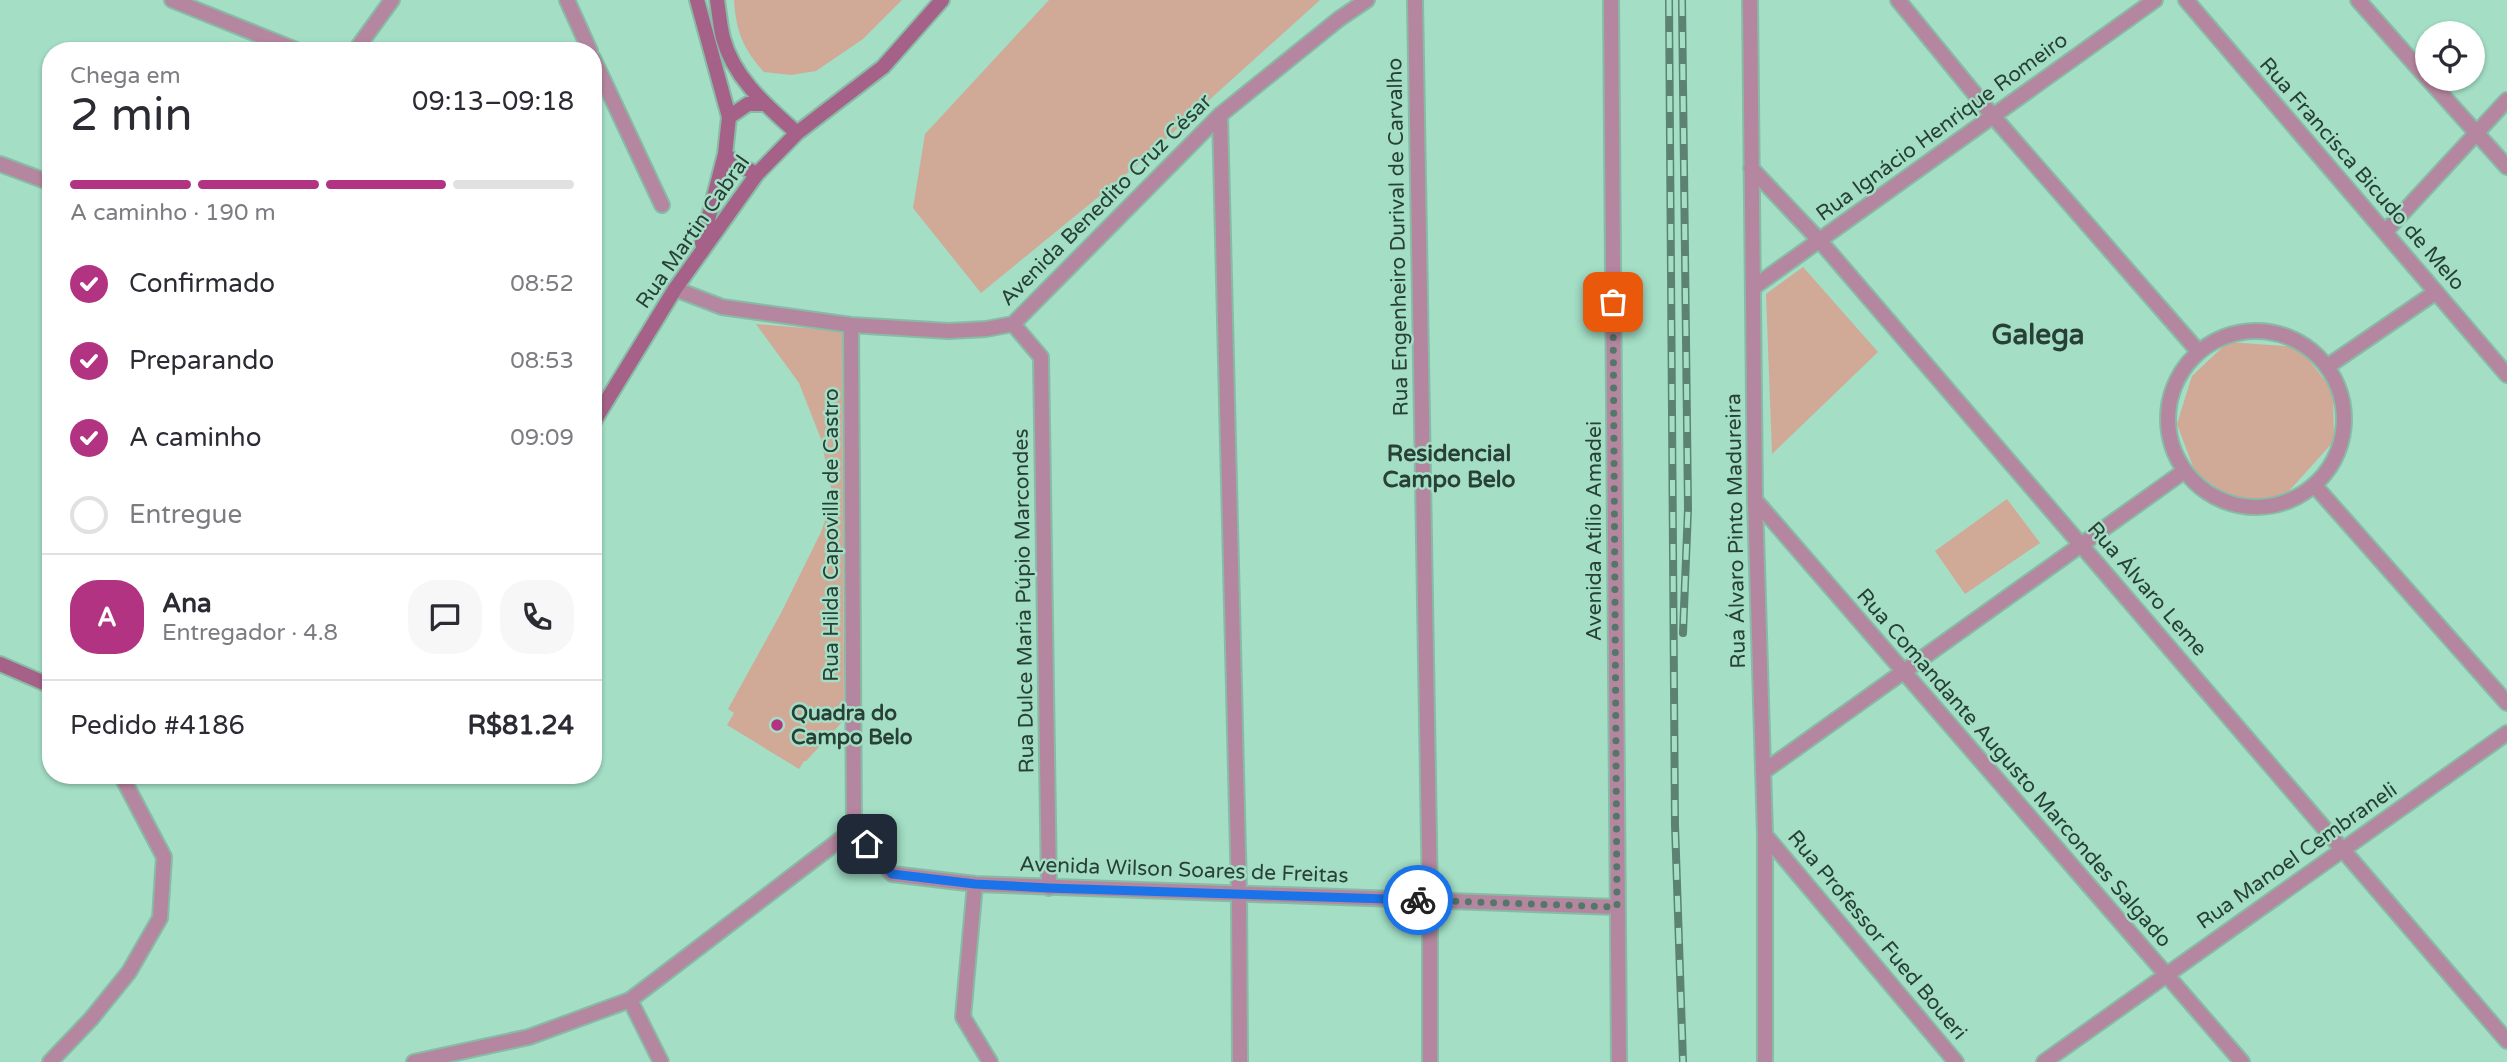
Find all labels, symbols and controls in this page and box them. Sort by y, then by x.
map controls [2415,21,2485,91]
button: locate [2415,21,2485,91]
street label: Rua Ignácio Henrique Romeiro [1811,27,2073,227]
street label: Rua Francisca Bicudo de Melo [2254,52,2470,296]
street label: Rua Engenheiro Durival de Carvalho [1382,57,1414,417]
text: Chega em [70,62,181,90]
text: 09:13–09:18 [412,86,574,117]
text: 2 min [70,88,193,143]
street label: Avenida Benedito Cruz César [995,89,1217,311]
street label: Rua Martin Cabral [631,151,755,313]
text: A caminho · 190 m [70,199,276,227]
icon: check [70,265,108,303]
text: Confirmado [129,268,275,299]
text: 08:52 [510,270,574,298]
pin [1583,272,1643,332]
icon: bag [1594,283,1632,321]
district label: Galega [1991,318,2085,352]
icon: check [70,342,108,380]
text: Preparando [129,345,274,376]
text: 08:53 [510,347,574,375]
street label: Rua Hilda Capovilla de Castro [819,388,844,682]
street label: Rua Álvaro Pinto Madureira [1721,393,1751,669]
icon: check [70,419,108,457]
street label: Avenida Atílio Amadei [1582,421,1607,641]
text: A caminho [129,422,261,453]
text: 09:09 [510,424,574,452]
street label: Rua Dulce Maria Púpio Marcondes [1008,428,1040,774]
district label: Residencial Campo Belo [1382,440,1516,494]
text: Entregue [129,499,242,530]
street label: Rua Álvaro Leme [2082,517,2212,661]
button: chat [408,580,482,654]
button: phone [500,580,574,654]
street label: Rua Comandante Augusto Marcondes Salgado [1851,583,2177,953]
text: Ana [162,588,212,619]
text: A [97,602,117,633]
text: Entregador · 4.8 [162,619,338,647]
place label: Quadra do Campo Belo [791,701,913,750]
text: Pedido #4186 [70,710,245,741]
text: R$81.24 [467,710,574,741]
marker: Quadra do Campo Belo [769,717,785,733]
street label: Rua Manoel Cembraneli [2192,777,2402,935]
pin [837,814,897,874]
icon: home [848,825,886,863]
street label: Rua Professor Fued Boueri [1782,825,1972,1045]
street label: Avenida Wilson Soares de Freitas [1019,852,1349,888]
courier [1383,865,1453,935]
icon: bike [1399,881,1437,919]

